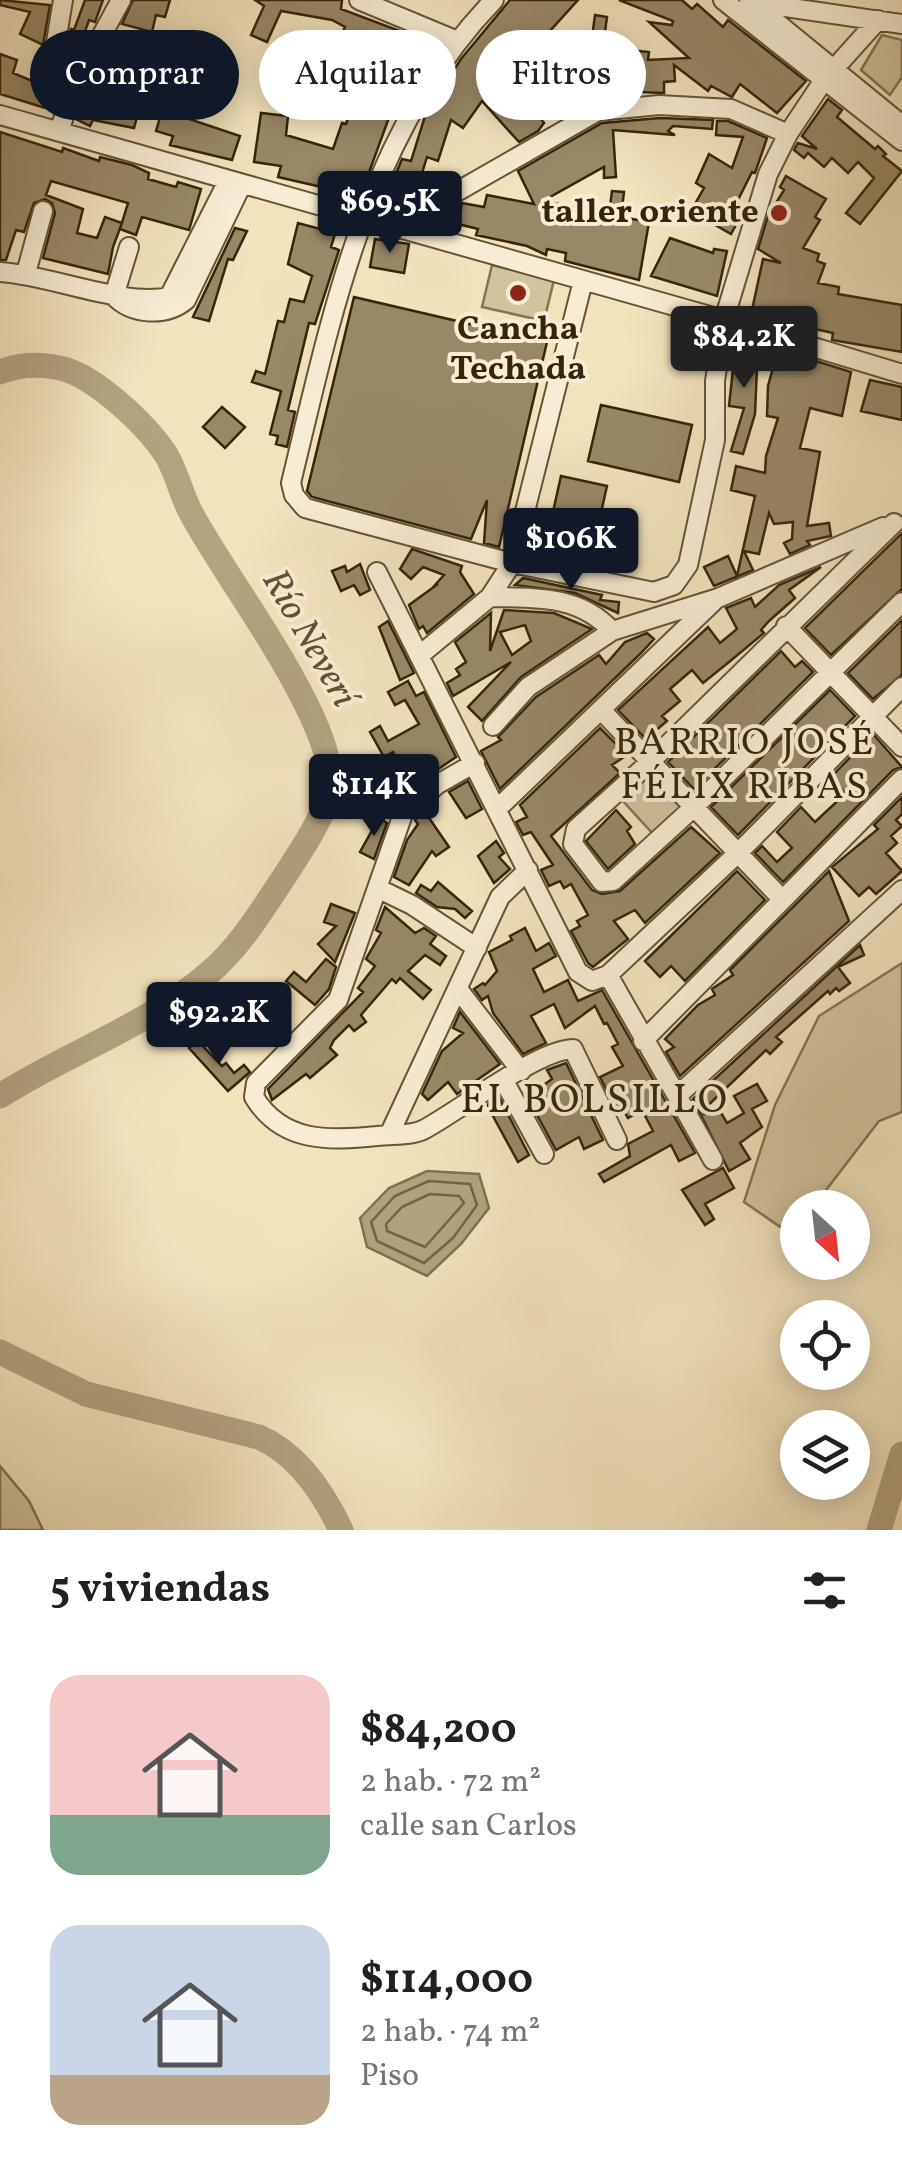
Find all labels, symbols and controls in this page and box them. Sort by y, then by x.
chip: Comprar [30,30,239,120]
chip: Alquilar [259,30,456,120]
chip: Filtros [476,30,646,120]
pin: $69.5K [309,171,471,256]
text: $69.5K [340,181,440,225]
place label: taller oriente [542,189,759,237]
marker: taller oriente [768,202,790,224]
marker: Cancha Techada [507,282,529,304]
place label: Cancha Techada [450,306,586,394]
pin: $84.2K [663,306,825,391]
text: $84.2K [693,316,795,360]
pin: $106K [501,508,641,593]
text: $106K [525,518,617,562]
water label: Río Neverí [247,560,371,721]
district label: BARRIO JOSÉ FÉLIX RIBAS [614,718,876,815]
pin: $114K [304,754,444,839]
text: $114K [331,764,417,808]
pin: $92.2K [138,982,300,1067]
text: $92.2K [168,992,270,1036]
district label: EL BOLSILLO [461,1074,729,1130]
north arrow [780,1190,870,1280]
map controls [780,1190,870,1500]
button: locate [780,1300,870,1390]
button: layers [780,1410,870,1500]
text: 5 viviendas [50,1561,270,1620]
icon: filters [797,1563,852,1618]
text: $84,200 [360,1702,517,1761]
icon: home [130,1715,250,1835]
text: 2 hab. · 72 m² [360,1761,541,1805]
text: calle san Carlos [360,1805,577,1849]
text: $114,000 [360,1952,533,2011]
icon: home [130,1965,250,2085]
text: 2 hab. · 74 m² [360,2011,540,2055]
text: Piso [360,2055,419,2099]

